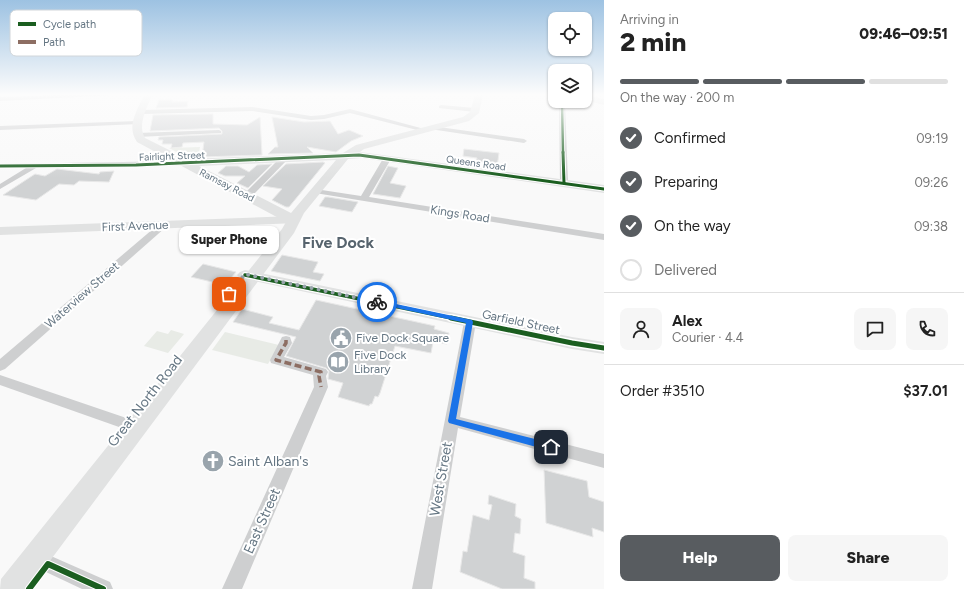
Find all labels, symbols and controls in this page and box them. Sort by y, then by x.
legend [10,10,142,56]
map controls [548,12,592,108]
button: locate [548,12,592,56]
text: Arriving in [620,12,679,27]
text: Cycle path [43,18,96,31]
text: 09:46–09:51 [859,25,948,43]
text: 2 min [620,26,686,58]
text: Path [43,36,65,49]
button: layers [548,64,592,108]
text: On the way · 200 m [620,90,734,105]
icon: check [620,127,642,149]
text: Confirmed [654,129,726,147]
text: 09:19 [916,131,948,146]
street label: Fairlight Street [139,148,206,164]
street label: Queens Road [445,152,507,174]
street label: Ramsay Road [197,166,257,205]
icon: check [620,171,642,193]
text: Preparing [654,173,718,191]
text: 09:26 [914,175,948,190]
street label: Kings Road [429,202,491,226]
icon: check [620,215,642,237]
text: On the way [654,217,731,235]
street label: First Avenue [101,218,169,234]
text: 09:38 [914,219,948,234]
callout: Super Phone [179,226,279,254]
text: Super Phone [191,232,267,247]
district label: Five Dock [302,233,374,252]
street label: Waterview Street [42,259,122,331]
text: Delivered [654,261,717,279]
pin [212,277,246,311]
courier [357,282,397,322]
icon: bag [218,283,240,305]
icon: bike [366,291,388,313]
street label: Garfield Street [481,307,562,337]
button: person [620,308,662,350]
button: chat [854,308,896,350]
button: phone [906,308,948,350]
text: Alex [672,312,702,330]
public building icon: Five Dock Square [328,325,354,351]
text: Courier · 4.4 [672,330,744,345]
place label: Five Dock Square [356,331,450,345]
place label: Five Dock Library [354,348,407,376]
library icon: Five Dock Library [325,349,351,375]
street label: Great North Road [104,352,186,450]
text: Order #3510 [620,382,705,400]
text: $37.01 [903,382,948,400]
pin [534,430,568,464]
icon: home [540,436,562,458]
street label: West Street [426,441,456,517]
church icon: Saint Alban's [200,448,226,474]
place label: Saint Alban's [228,453,309,470]
street label: East Street [240,486,284,556]
button: Help [620,535,780,581]
button: Share [788,535,948,581]

